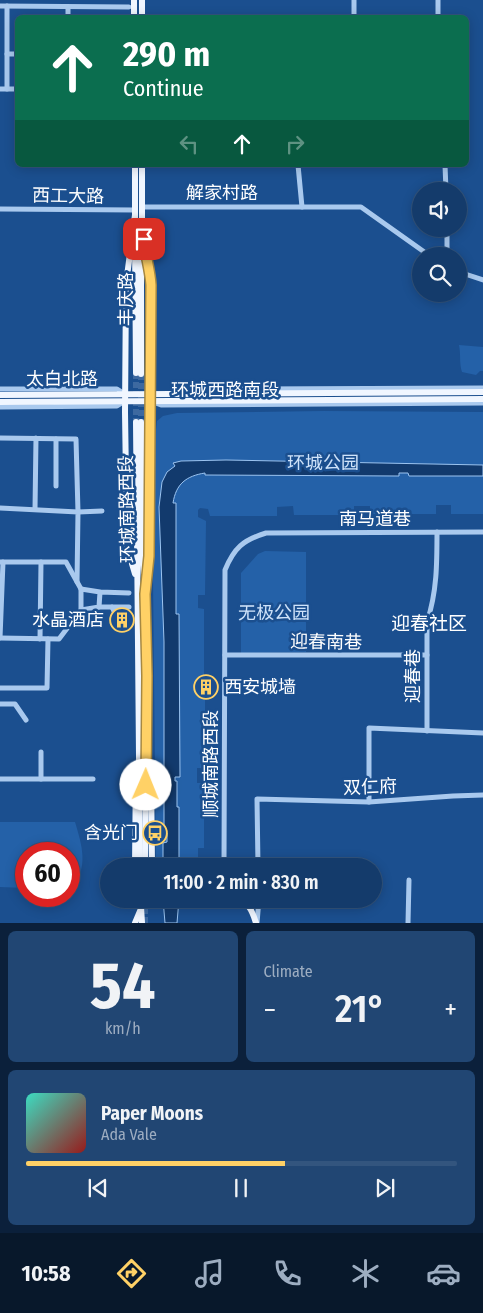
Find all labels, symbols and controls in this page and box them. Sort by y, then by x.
text: 290 m [123,33,210,75]
icon: ahead [40,35,105,100]
text: Continue [123,75,204,102]
icon: left [175,130,203,158]
icon: ahead [228,130,256,158]
icon: right [281,130,309,158]
street label: 解家村路 [186,182,258,204]
map controls [412,182,467,302]
button: sound [412,182,467,237]
street label: 西工大路 [32,184,104,208]
pin [123,218,165,260]
icon: arrive [130,225,158,253]
button: search [412,247,467,302]
street label: 丰庆路 [115,272,137,326]
street label: 太白北路 [26,368,98,390]
street label: 环城西路南段 [171,379,279,401]
park label: 环城公园 [287,452,359,474]
street label: 环城南路西段 [115,455,139,563]
street label: 南马道巷 [339,508,411,530]
park label: 无极公园 [238,602,310,624]
building icon: 水晶酒店 [109,607,135,633]
place label: 水晶酒店 [32,609,104,631]
district label: 迎春社区 [391,612,467,635]
street label: 迎春南巷 [290,630,362,654]
street label: 迎春巷 [402,649,424,703]
building icon: 西安城墙 [193,674,219,700]
place label: 西安城墙 [224,676,296,698]
street label: 顺城南路西段 [200,710,222,818]
position arrow [119,758,171,810]
street label: 双仁府 [343,775,397,799]
bus stop icon: 含光门 [142,820,168,846]
place label: 含光门 [84,822,138,844]
speed limit sign: 60 [15,842,80,907]
text: 11:00 · 2 min · 830 m [163,871,319,894]
text: 54 [90,947,155,1025]
text: Climate [264,962,313,981]
text: 21° [335,986,385,1032]
text: − [264,993,276,1026]
text: + [444,993,457,1026]
text: km/h [105,1019,141,1038]
text: Paper Moons [101,1102,203,1125]
text: Ada Vale [101,1125,157,1144]
icon: previous [84,1174,112,1202]
icon: pause [227,1174,255,1202]
icon: next [371,1174,399,1202]
icon: directions [114,1256,149,1291]
icon: music [192,1256,227,1291]
icon: phone [270,1256,305,1291]
icon: climate [348,1256,383,1291]
icon: car [426,1256,461,1291]
text: 10:58 [22,1260,71,1287]

